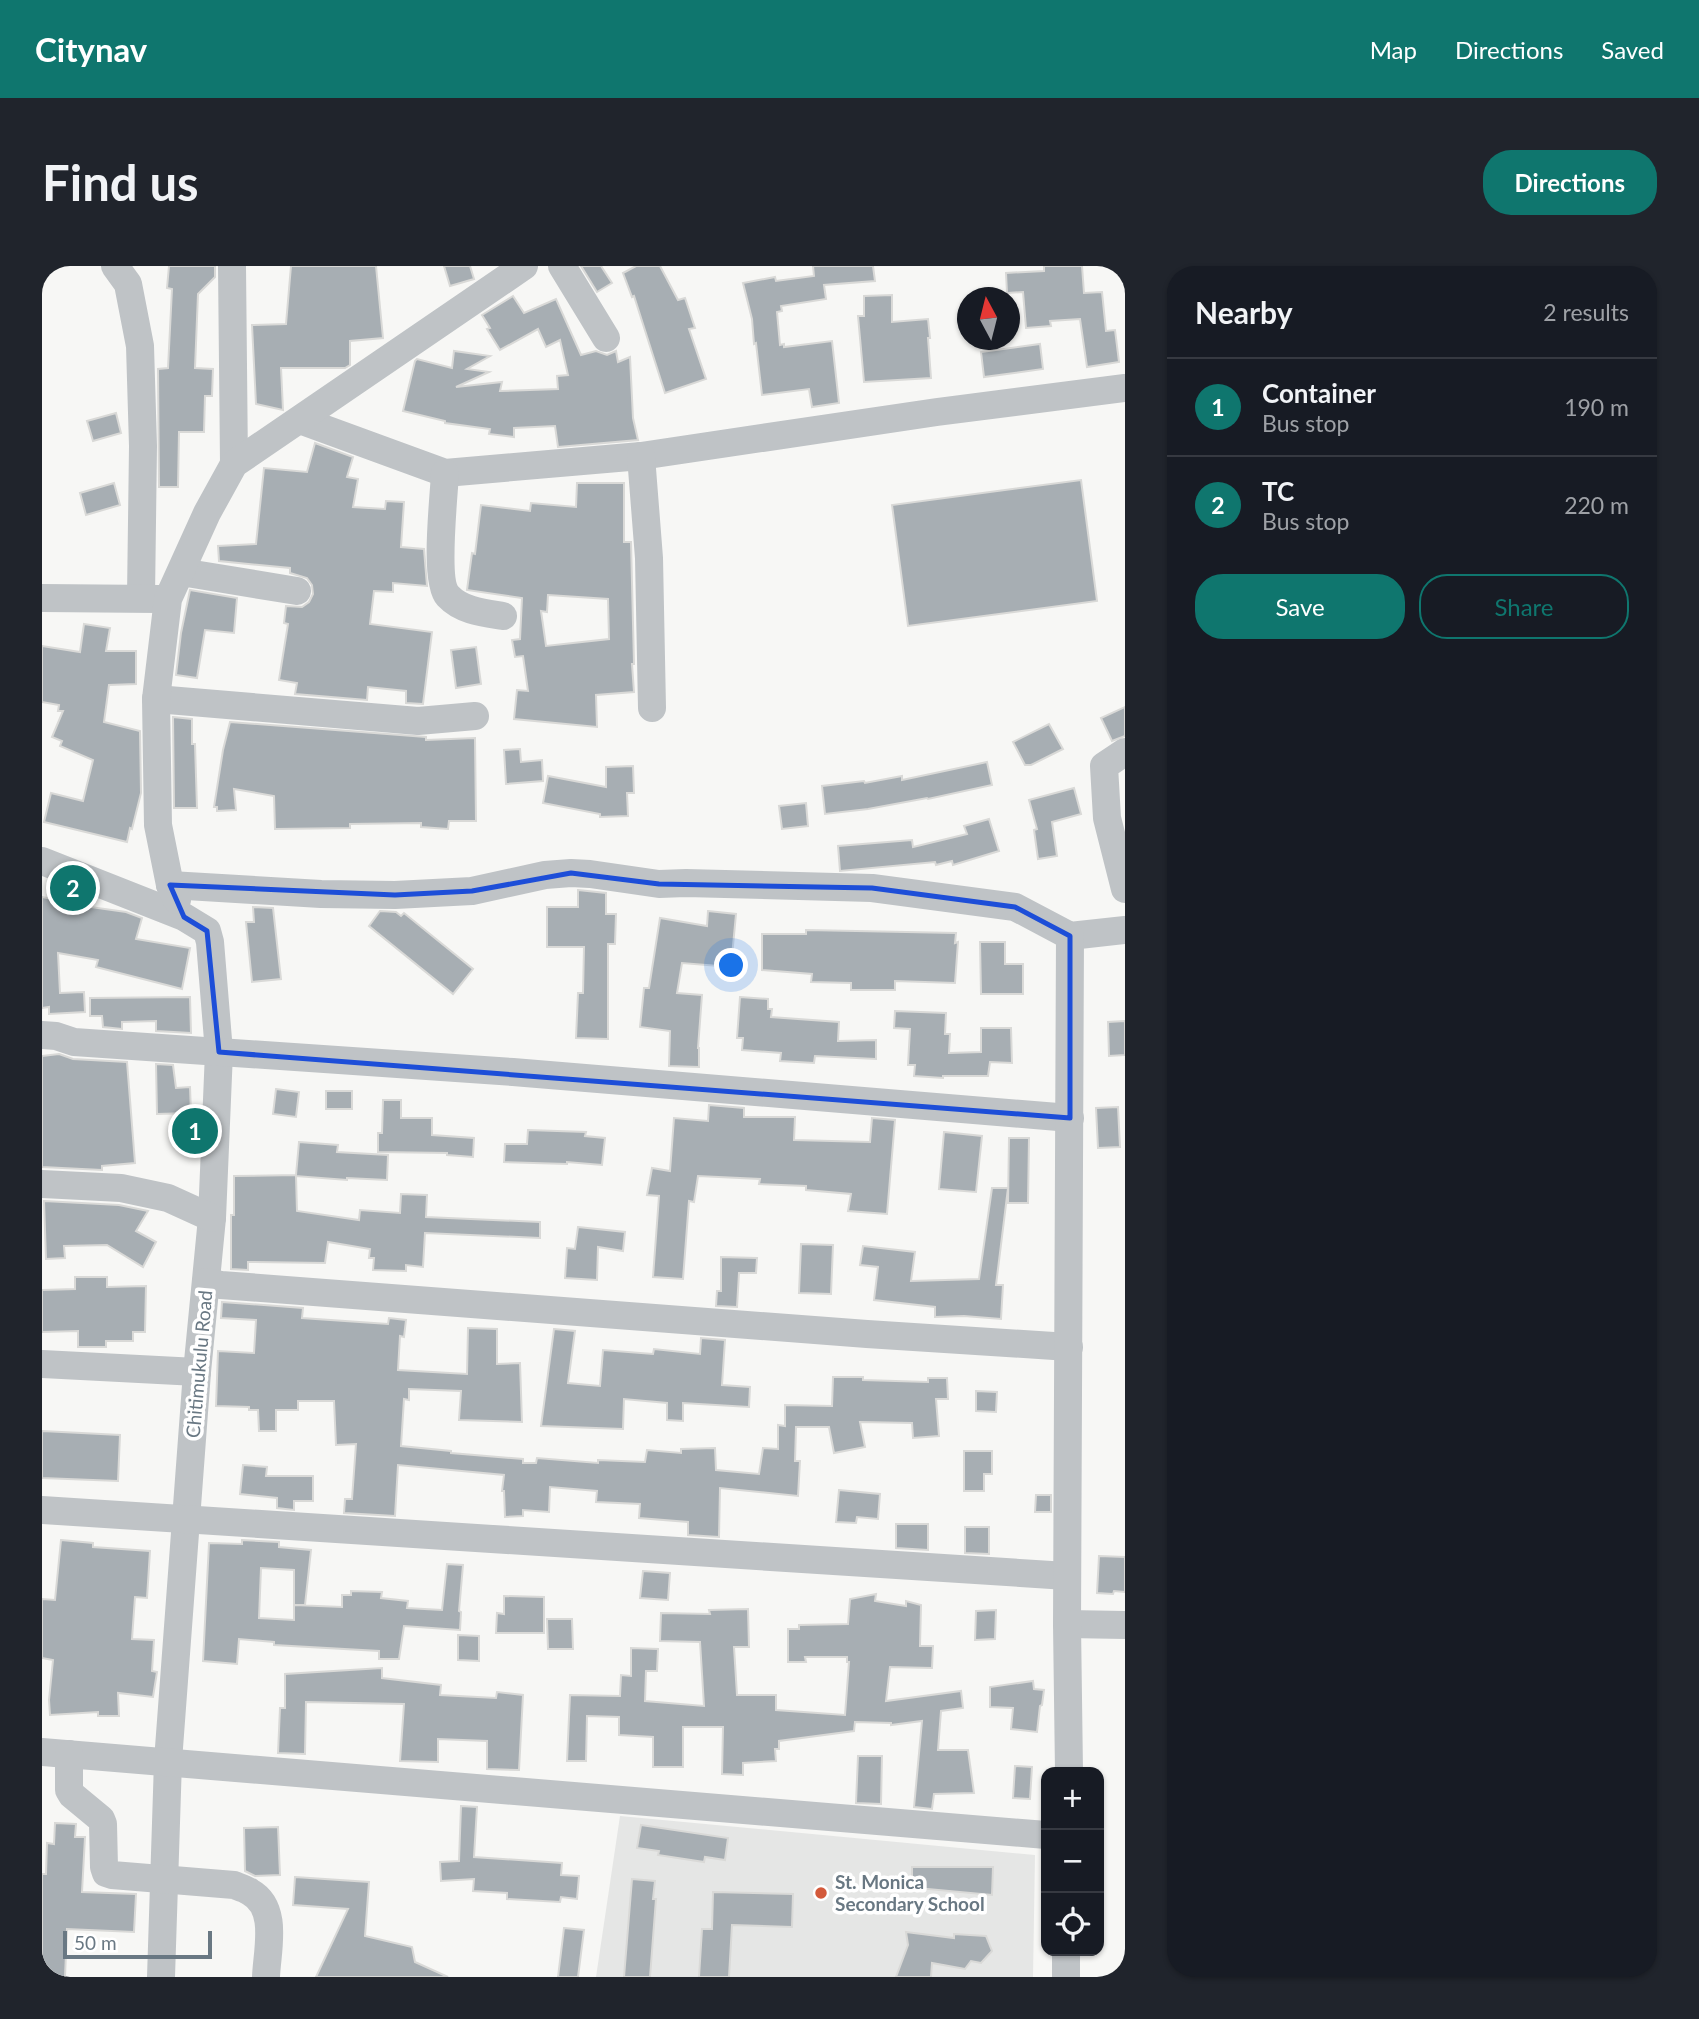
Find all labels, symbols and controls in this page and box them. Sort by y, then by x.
text: Citynav [35,29,147,69]
text: Map [1370,35,1417,64]
text: Directions [1455,35,1563,64]
text: Saved [1601,35,1664,64]
button: Directions [1483,150,1657,215]
text: Find us [42,153,199,211]
north arrow [957,287,1020,350]
text: Nearby [1195,294,1293,330]
text: 2 results [1543,298,1629,326]
text: Container [1262,377,1376,409]
text: 1 [1211,393,1225,421]
text: 190 m [1564,393,1629,421]
text: Bus stop [1262,409,1349,437]
text: TC [1262,475,1294,507]
text: 2 [1211,491,1225,519]
text: 220 m [1564,491,1629,519]
text: Bus stop [1262,507,1349,535]
button: Save [1195,574,1405,639]
button: Share [1419,574,1629,639]
pin: 2 [50,862,96,914]
your location [714,948,748,982]
pin: 1 [172,1105,218,1157]
street label: Chitimukulu Road [181,1289,216,1439]
map controls [1041,1767,1104,1956]
button: + [1041,1767,1104,1830]
button: − [1041,1830,1104,1893]
place label: St. Monica Secondary School [835,1870,985,1915]
marker: St. Monica Secondary School [813,1885,829,1901]
button: locate [1041,1893,1104,1956]
scale bar [63,1928,212,1960]
text: 50 m [74,1931,117,1954]

